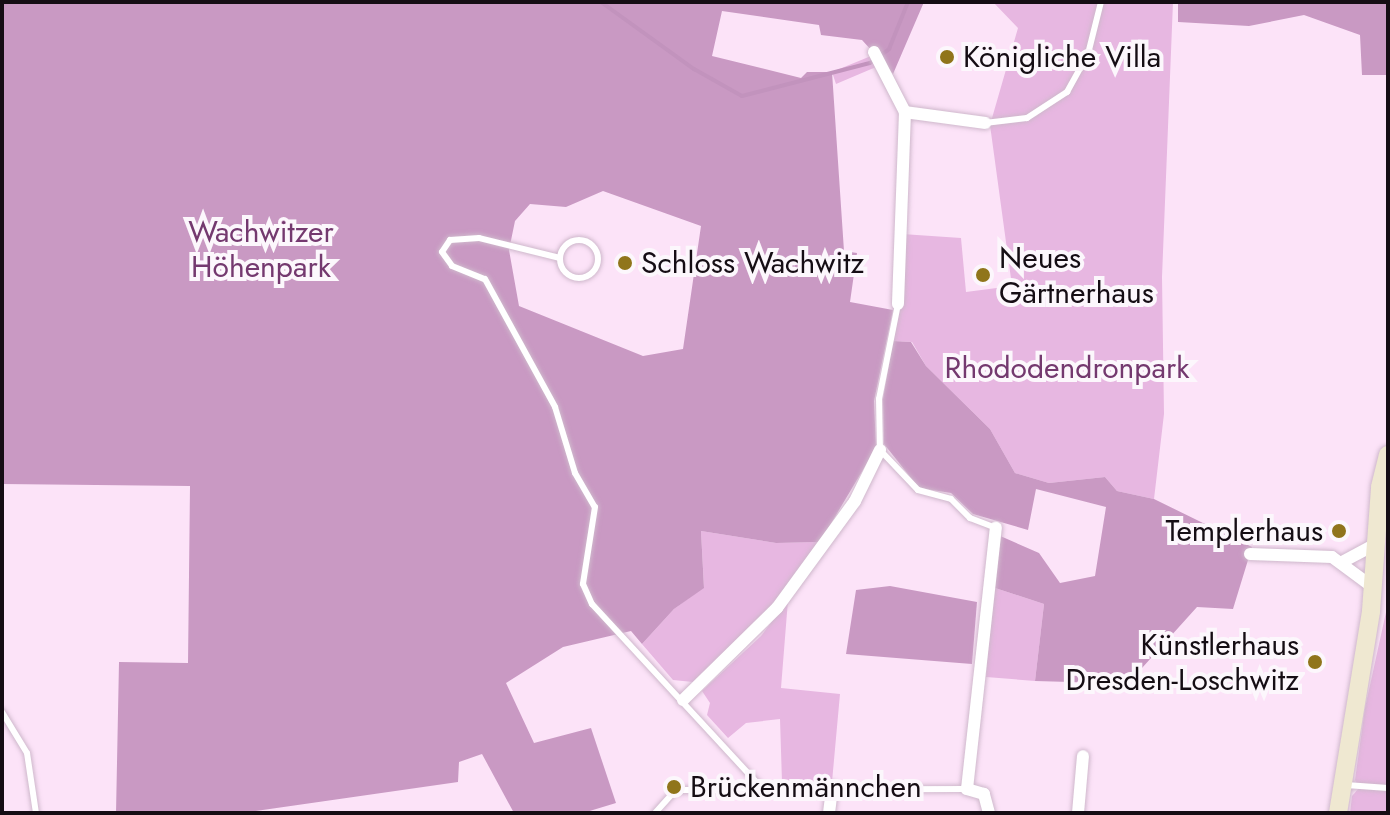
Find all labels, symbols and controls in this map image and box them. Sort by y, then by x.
place label: Königliche Villa [963,39,1161,75]
marker: Königliche Villa [938,48,956,66]
park label: Wachwitzer Höhenpark [188,214,334,284]
place label: Neues Gärtnerhaus [999,240,1154,310]
place label: Schloss Wachwitz [641,245,864,281]
marker: Schloss Wachwitz [616,254,634,272]
marker: Neues Gärtnerhaus [974,266,992,284]
park label: Rhododendronpark [945,350,1189,386]
place label: Templerhaus [1165,513,1323,549]
marker: Templerhaus [1330,522,1348,540]
place label: Künstlerhaus Dresden-Loschwitz [1066,627,1299,698]
marker: Künstlerhaus Dresden-Loschwitz [1306,653,1324,671]
place label: Brückenmännchen [690,769,922,805]
marker: Brückenmännchen [665,778,683,796]

